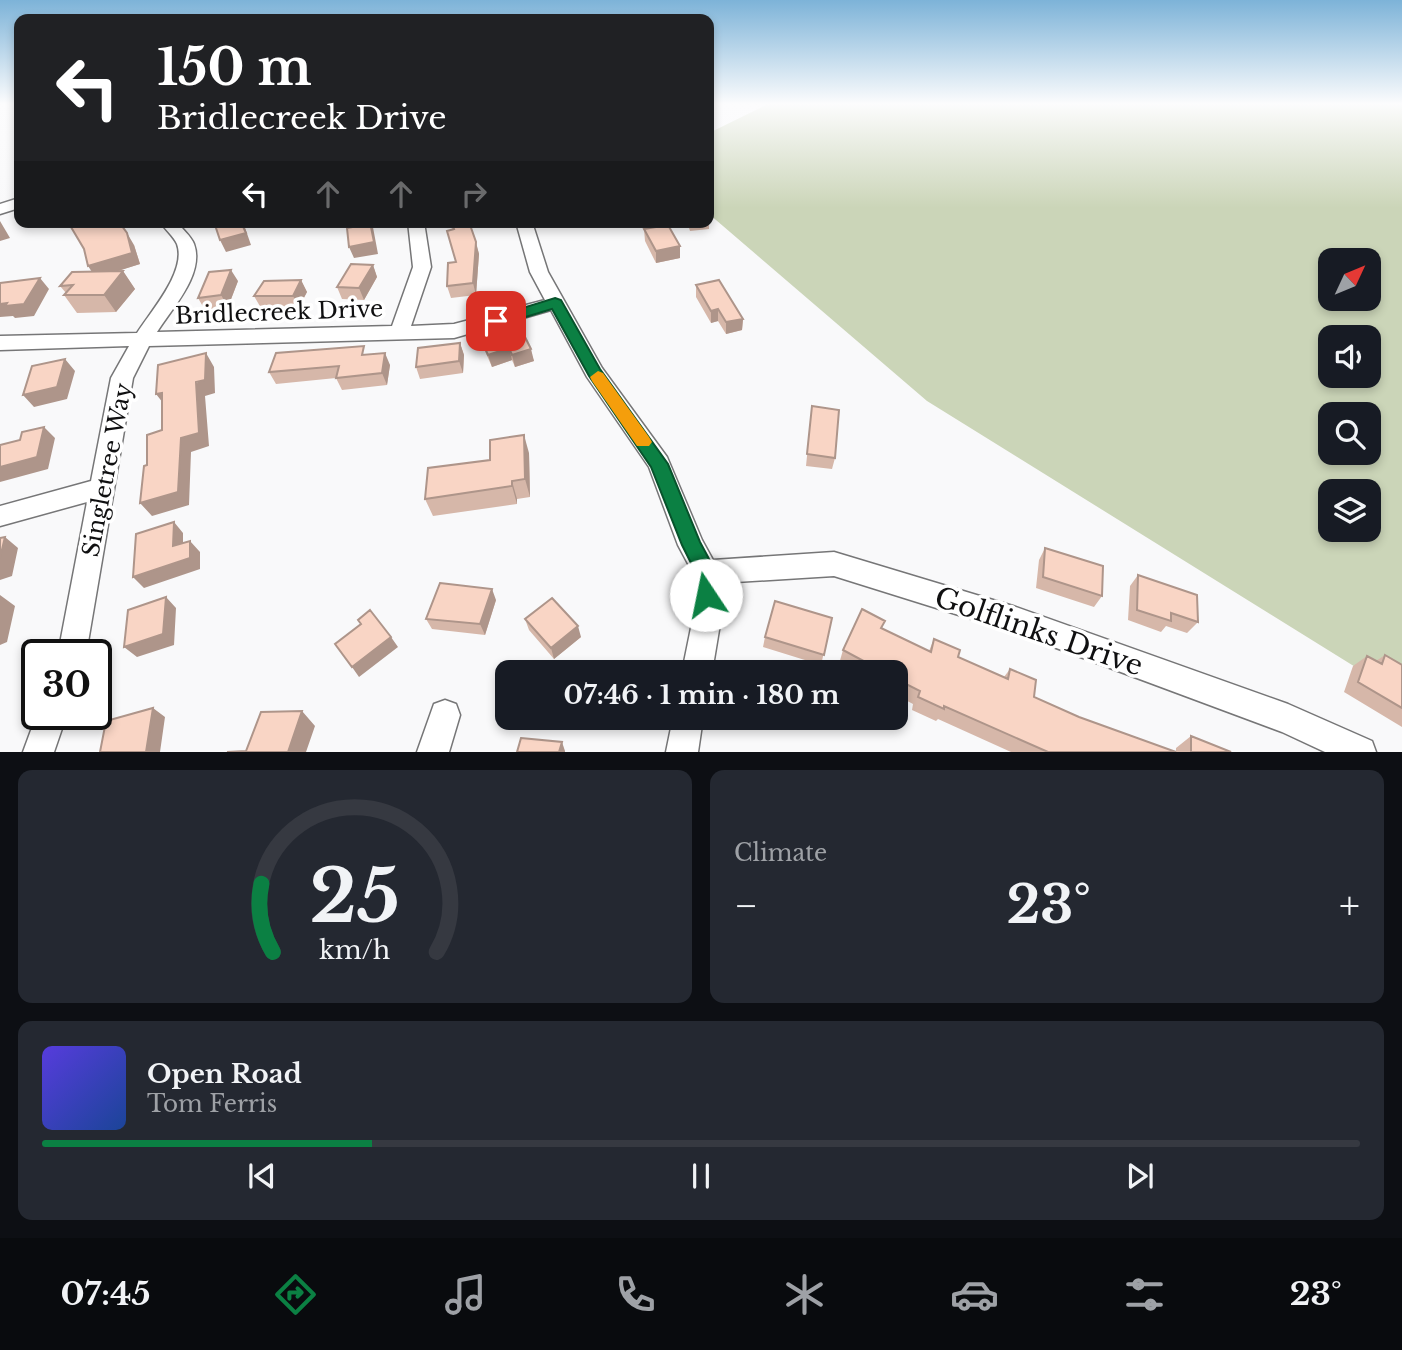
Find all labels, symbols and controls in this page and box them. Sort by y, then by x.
text: 150 m [157,37,312,98]
icon: left [42,42,133,133]
text: Bridlecreek Drive [157,98,447,138]
icon: left [236,175,274,213]
icon: ahead [309,175,347,213]
icon: ahead [382,175,420,213]
icon: right [455,175,493,213]
north arrow [1318,248,1381,312]
map controls [1318,248,1381,542]
pin [466,291,526,351]
street label: Bridlecreek Drive [174,294,384,330]
icon: arrive [477,302,515,340]
button: sound [1318,325,1381,388]
street label: Singletree Way [76,380,138,559]
button: search [1318,402,1381,465]
button: layers [1318,479,1381,542]
position arrow [669,558,743,632]
street label: Golflinks Drive [930,580,1147,683]
speed limit sign: 30 [21,639,112,730]
text: 07:46 · 1 min · 180 m [564,679,839,711]
text: Climate [734,839,827,867]
text: 25 [310,852,400,943]
text: 23° [1006,873,1091,937]
text: − [734,882,758,929]
text: + [1339,882,1360,929]
text: km/h [320,935,390,966]
text: Open Road [147,1058,302,1090]
text: Tom Ferris [147,1090,277,1118]
icon: previous [243,1157,281,1195]
icon: pause [682,1157,720,1195]
icon: next [1121,1157,1159,1195]
icon: directions [271,1270,320,1319]
icon: music [441,1270,490,1319]
icon: phone [611,1270,660,1319]
icon: climate [780,1270,829,1319]
icon: car [950,1270,999,1319]
icon: filters [1120,1270,1169,1319]
text: 07:45 [60,1274,150,1314]
text: 23° [1290,1274,1342,1314]

